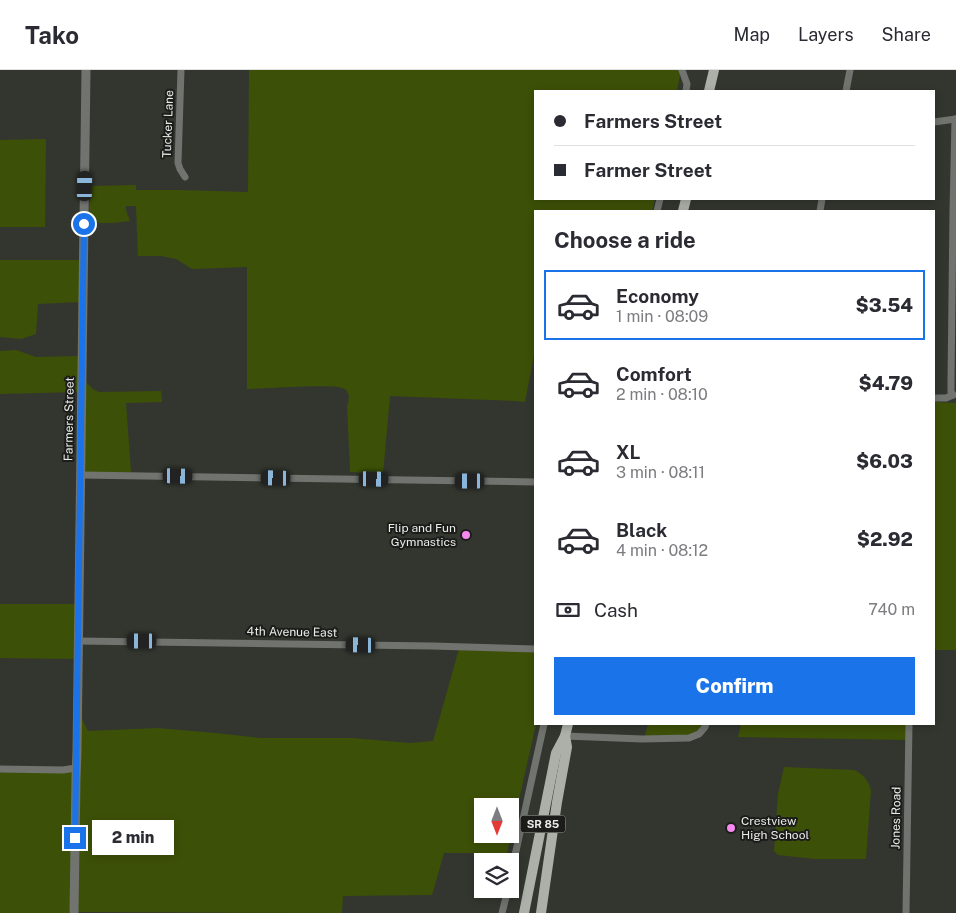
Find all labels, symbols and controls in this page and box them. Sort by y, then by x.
text: Tako [25,21,79,49]
text: Map [734,24,770,45]
text: Layers [798,24,854,45]
text: Share [882,24,931,45]
street label: Tucker Lane [160,90,176,158]
text: Farmers Street [584,110,722,132]
text: Farmer Street [584,159,712,181]
car [77,171,92,201]
route start [73,213,95,235]
text: Choose a ride [554,227,696,253]
icon: car [556,283,601,328]
text: Economy [616,285,699,307]
text: $3.54 [856,294,913,316]
text: 1 min · 08:09 [616,307,708,326]
icon: car [556,361,601,406]
text: Comfort [616,363,692,385]
text: $4.79 [859,372,913,394]
street label: Farmers Street [61,376,77,461]
text: 2 min · 08:10 [616,385,708,404]
icon: car [556,439,601,484]
text: XL [616,441,641,463]
text: $6.03 [856,450,913,472]
text: 3 min · 08:11 [616,463,705,482]
car [162,468,193,484]
car [260,470,291,486]
car [358,471,389,487]
car [455,474,485,489]
icon: car [556,517,601,562]
text: Black [616,519,667,541]
place label: Flip and Fun Gymnastics [388,521,456,549]
text: $2.92 [857,528,913,550]
marker: Flip and Fun Gymnastics [460,529,472,541]
text: 4 min · 08:12 [616,541,708,560]
icon: cash [554,596,582,624]
text: Cash [594,599,638,621]
text: 740 m [868,600,915,619]
street label: 4th Avenue East [247,624,338,640]
car [127,634,157,649]
car [345,637,376,653]
button: Confirm [554,657,915,715]
street label: Jones Road [888,787,904,849]
north arrow [474,798,519,842]
map controls [474,798,519,898]
place label: Crestview High School [741,814,809,842]
road number: SR 85 [520,816,566,832]
callout: 2 min [92,820,175,856]
marker: Crestview High School [725,822,737,834]
route end [64,827,86,849]
text: 2 min [112,828,154,847]
button: layers [474,853,519,898]

